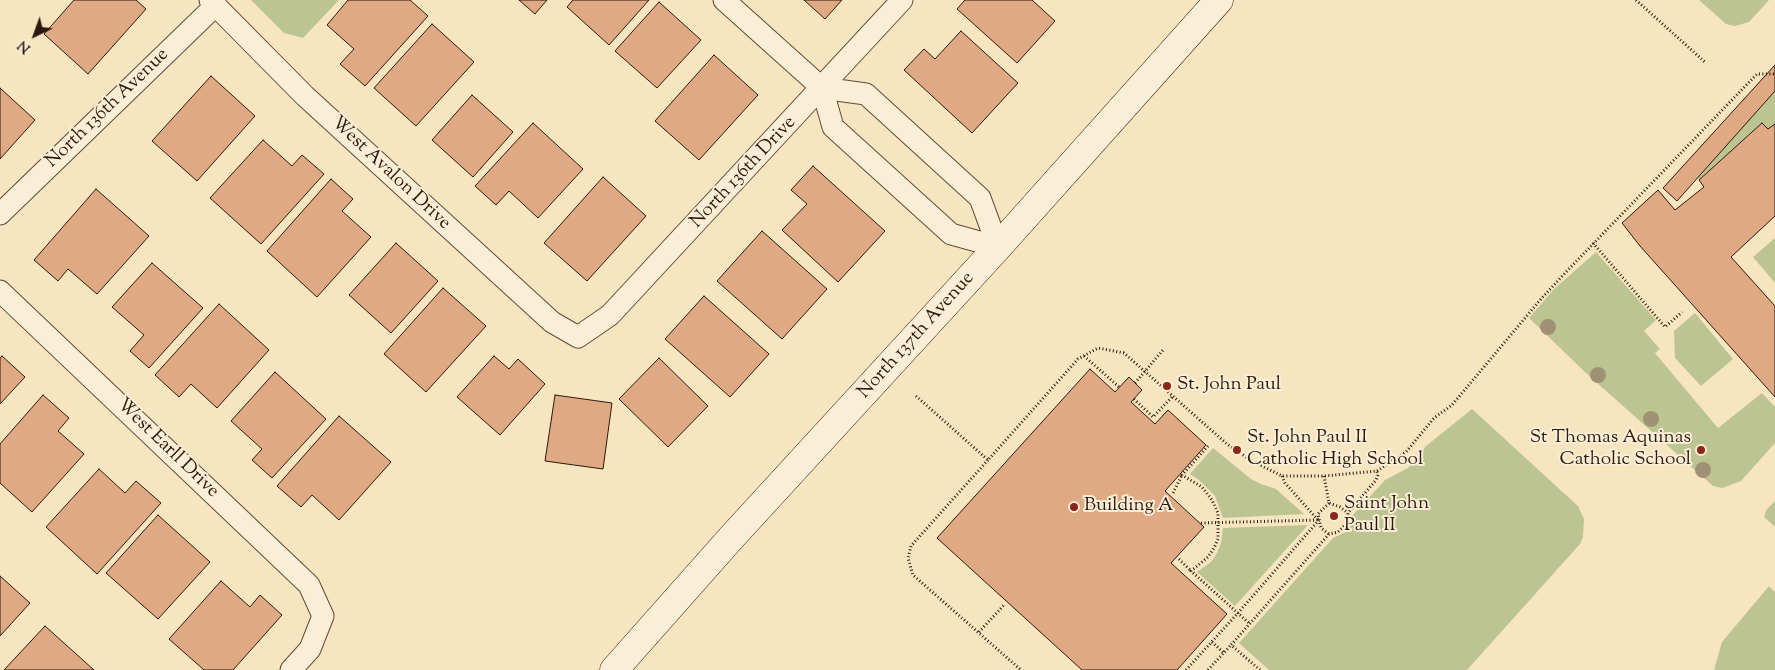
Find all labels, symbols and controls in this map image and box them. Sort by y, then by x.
north arrow [10,10,60,60]
text: N [14,35,36,57]
street label: North 136th Avenue [42,44,174,174]
street label: North 136th Drive [686,112,802,234]
street label: West Avalon Drive [325,113,455,235]
street label: North 137th Avenue [854,268,980,404]
place label: St. John Paul [1177,375,1281,397]
marker: St. John Paul [1161,380,1173,392]
street label: West Earll Drive [111,394,223,504]
place label: St. John Paul II Catholic High School [1247,428,1423,472]
place label: St Thomas Aquinas Catholic School [1530,428,1691,472]
marker: St. John Paul II Catholic High School [1231,444,1243,456]
marker: St Thomas Aquinas Catholic School [1695,444,1707,456]
place label: Saint John Paul II [1344,494,1429,538]
place label: Building A [1084,496,1173,518]
marker: Building A [1068,501,1080,513]
marker: Saint John Paul II [1328,510,1340,522]

